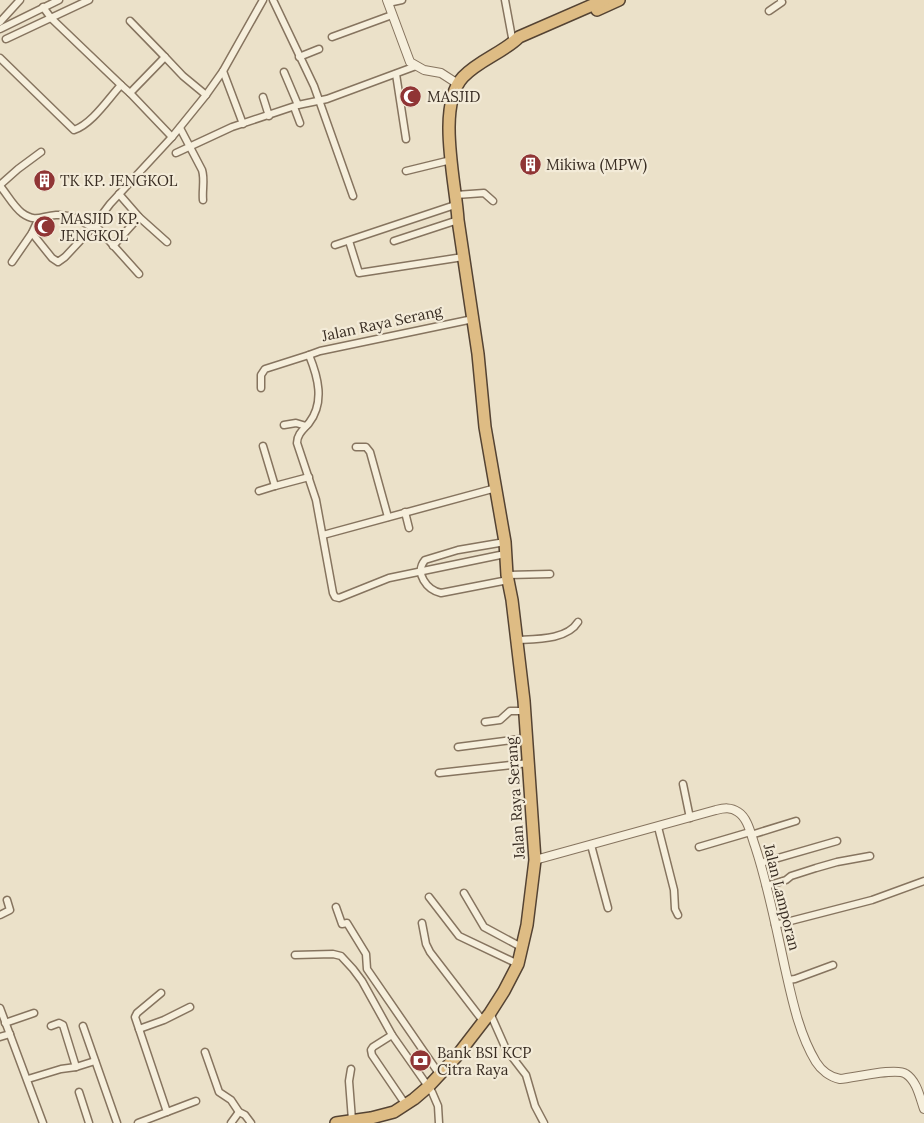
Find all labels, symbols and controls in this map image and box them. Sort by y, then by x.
mosque icon: MASJID [399,84,423,108]
place label: MASJID [427,87,480,106]
building icon: Mikiwa (MPW) [518,152,542,176]
place label: Mikiwa (MPW) [546,155,647,175]
building icon: TK KP. JENGKOL [32,168,56,192]
place label: TK KP. JENGKOL [60,171,178,190]
place label: MASJID KP. JENGKOL [59,209,139,245]
mosque icon: MASJID KP. JENGKOL [32,215,56,239]
street label: Jalan Raya Serang [319,301,445,345]
street label: Jalan Raya Serang [501,735,529,861]
street label: Jalan Lamporan [759,841,804,952]
place label: Bank BSI KCP Citra Raya [437,1043,531,1079]
bank icon: Bank BSI KCP Citra Raya [409,1049,433,1073]

